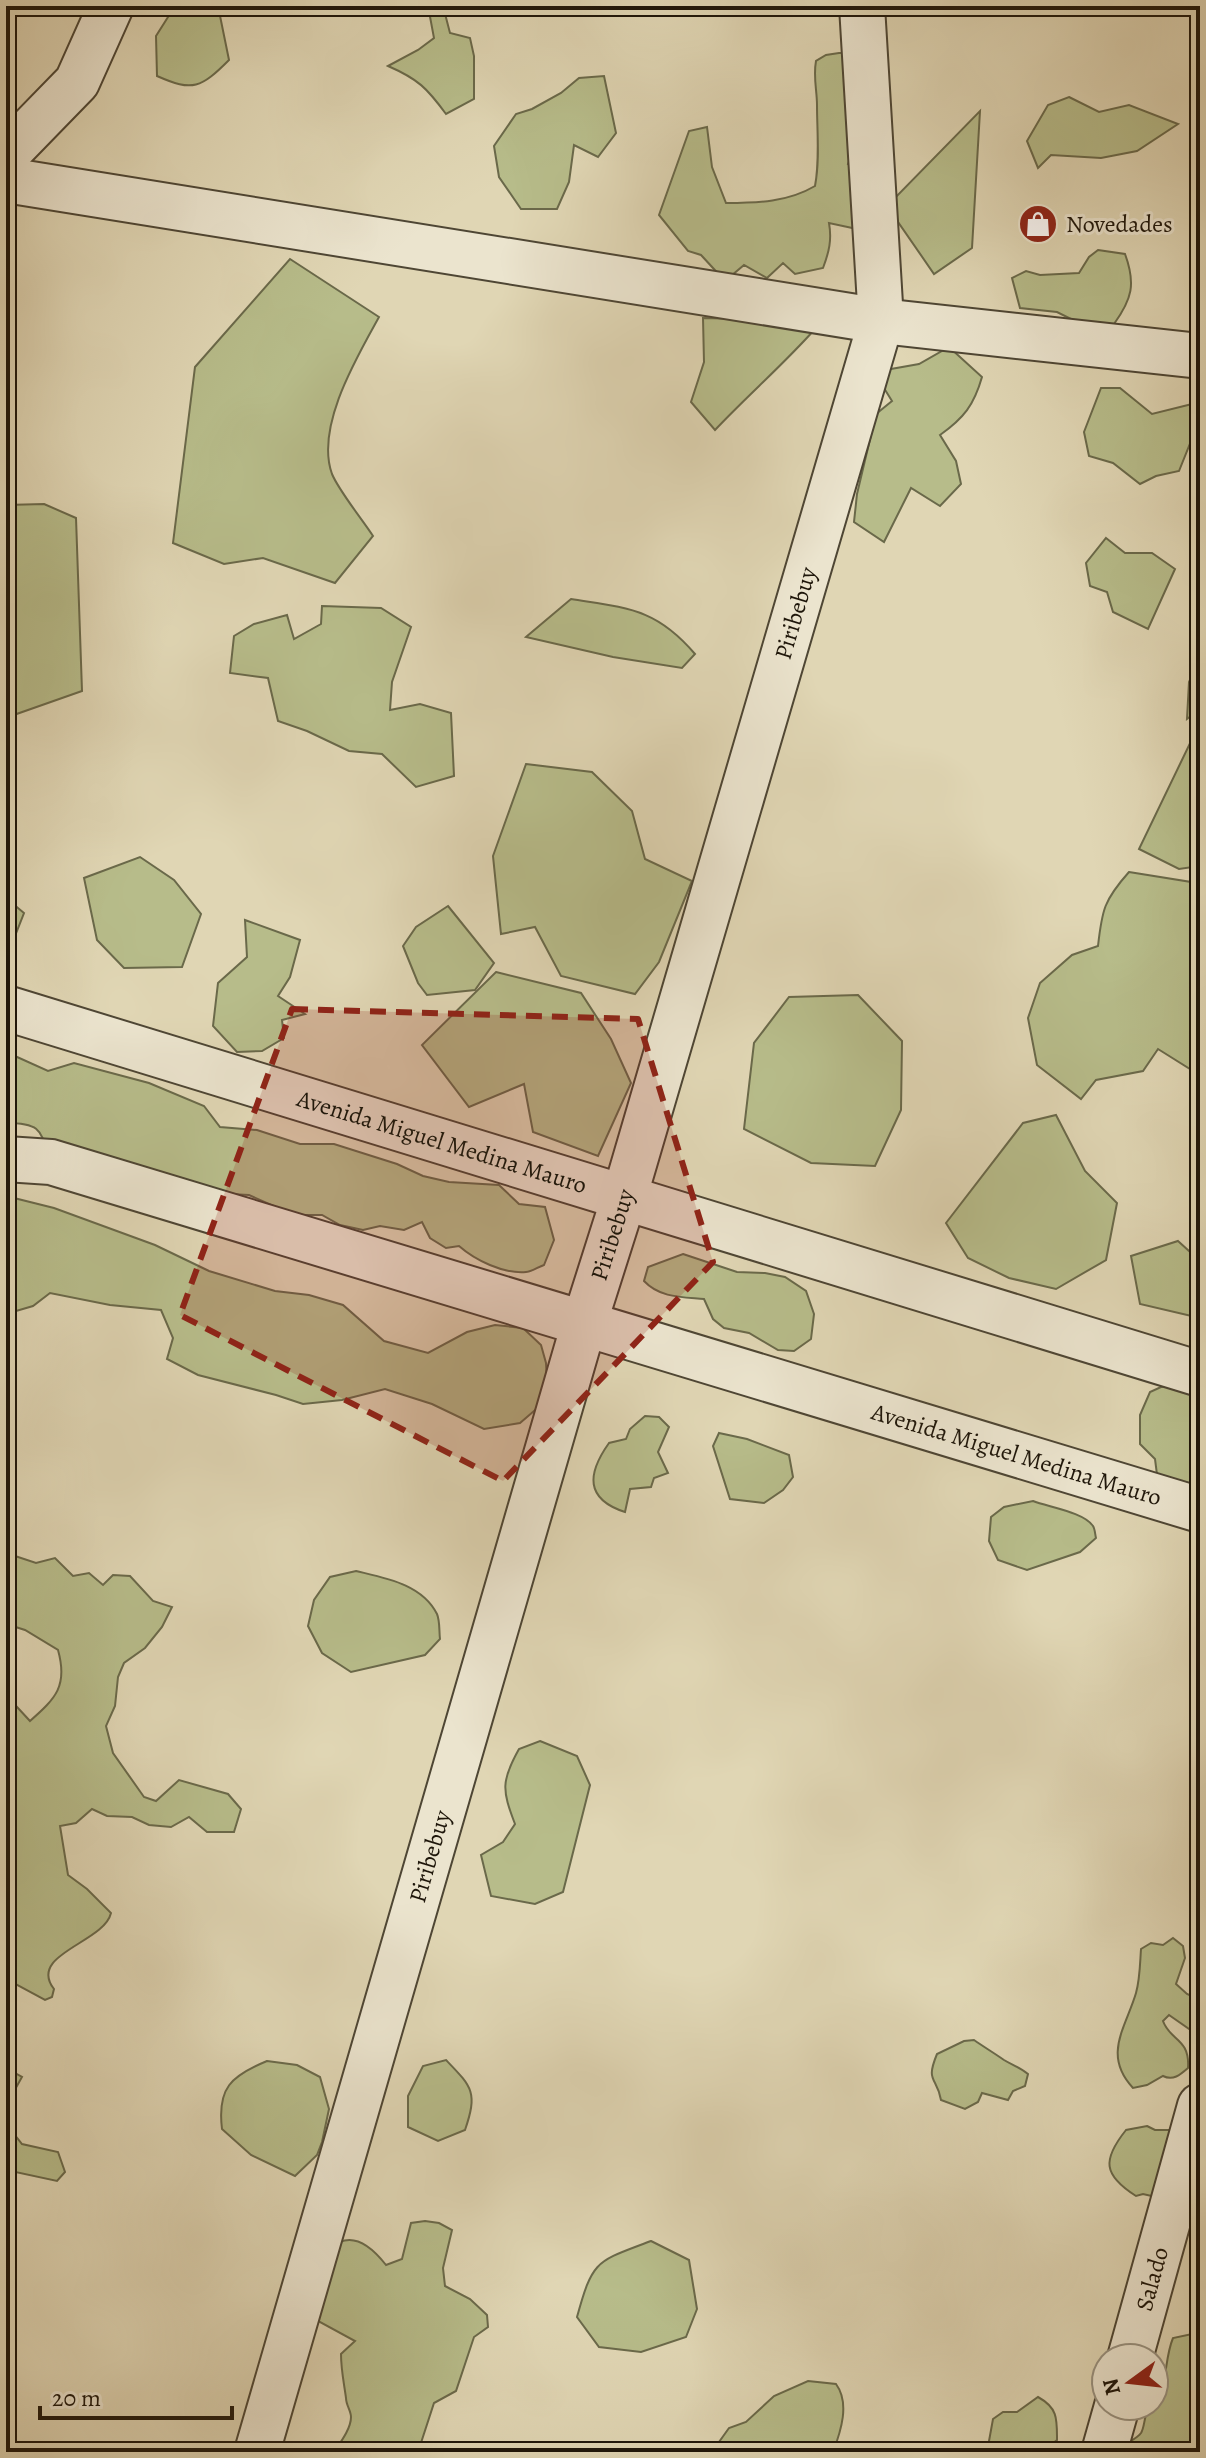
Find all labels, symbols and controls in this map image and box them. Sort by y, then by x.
shop icon: Novedades [1017,203,1059,245]
place label: Novedades [1066,208,1173,240]
street label: Piribebuy [767,563,824,663]
street label: Avenida Miguel Medina Mauro [292,1082,591,1201]
street label: Piribebuy [583,1185,642,1285]
street label: Avenida Miguel Medina Mauro [867,1395,1165,1513]
street label: Piribebuy [401,1806,458,1906]
street label: Salado [1128,2243,1176,2315]
north arrow [1090,2342,1170,2422]
scale bar [40,2370,232,2420]
text: N [1095,2375,1128,2399]
text: 20 m [52,2382,101,2414]

